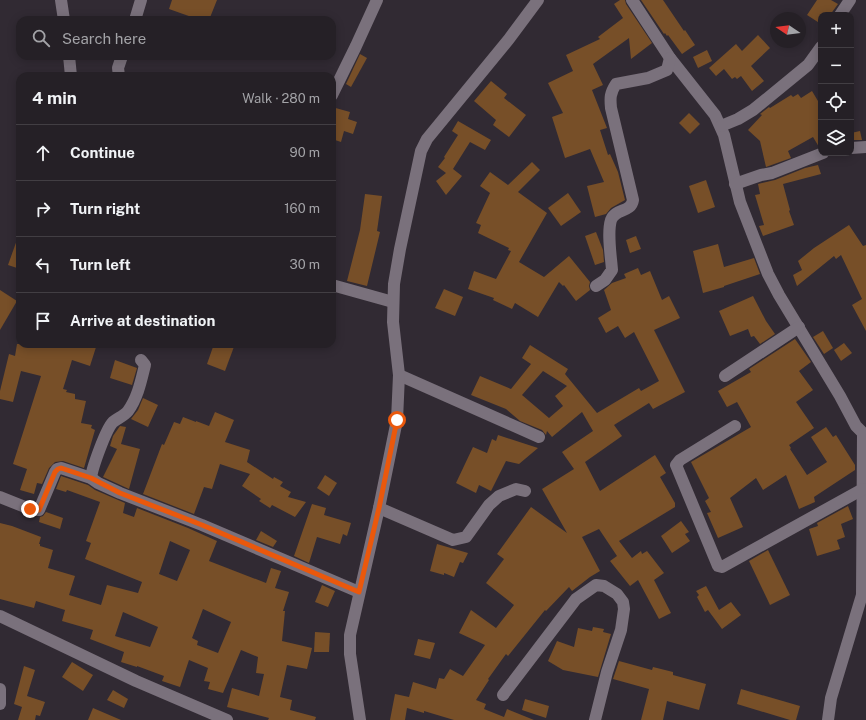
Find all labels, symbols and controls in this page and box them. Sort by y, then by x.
north arrow [770,12,806,48]
map controls [818,12,854,156]
button: + [818,12,854,48]
search box [16,16,336,60]
icon: search [30,27,52,49]
text: Search here [62,30,146,47]
button: − [818,48,854,84]
button: locate [818,84,854,120]
text: 4 min [32,88,77,108]
text: Walk · 280 m [242,91,320,106]
button: layers [818,120,854,156]
icon: ahead [32,142,54,164]
text: Continue [70,144,135,161]
text: 90 m [290,145,320,160]
icon: right [32,198,54,220]
text: Turn right [70,200,140,217]
text: 160 m [284,201,320,216]
icon: left [32,254,54,276]
text: Turn left [70,256,131,273]
text: 30 m [290,257,320,272]
icon: arrive [32,310,54,332]
text: Arrive at destination [70,312,215,329]
route start [388,411,406,429]
route end [21,500,39,518]

